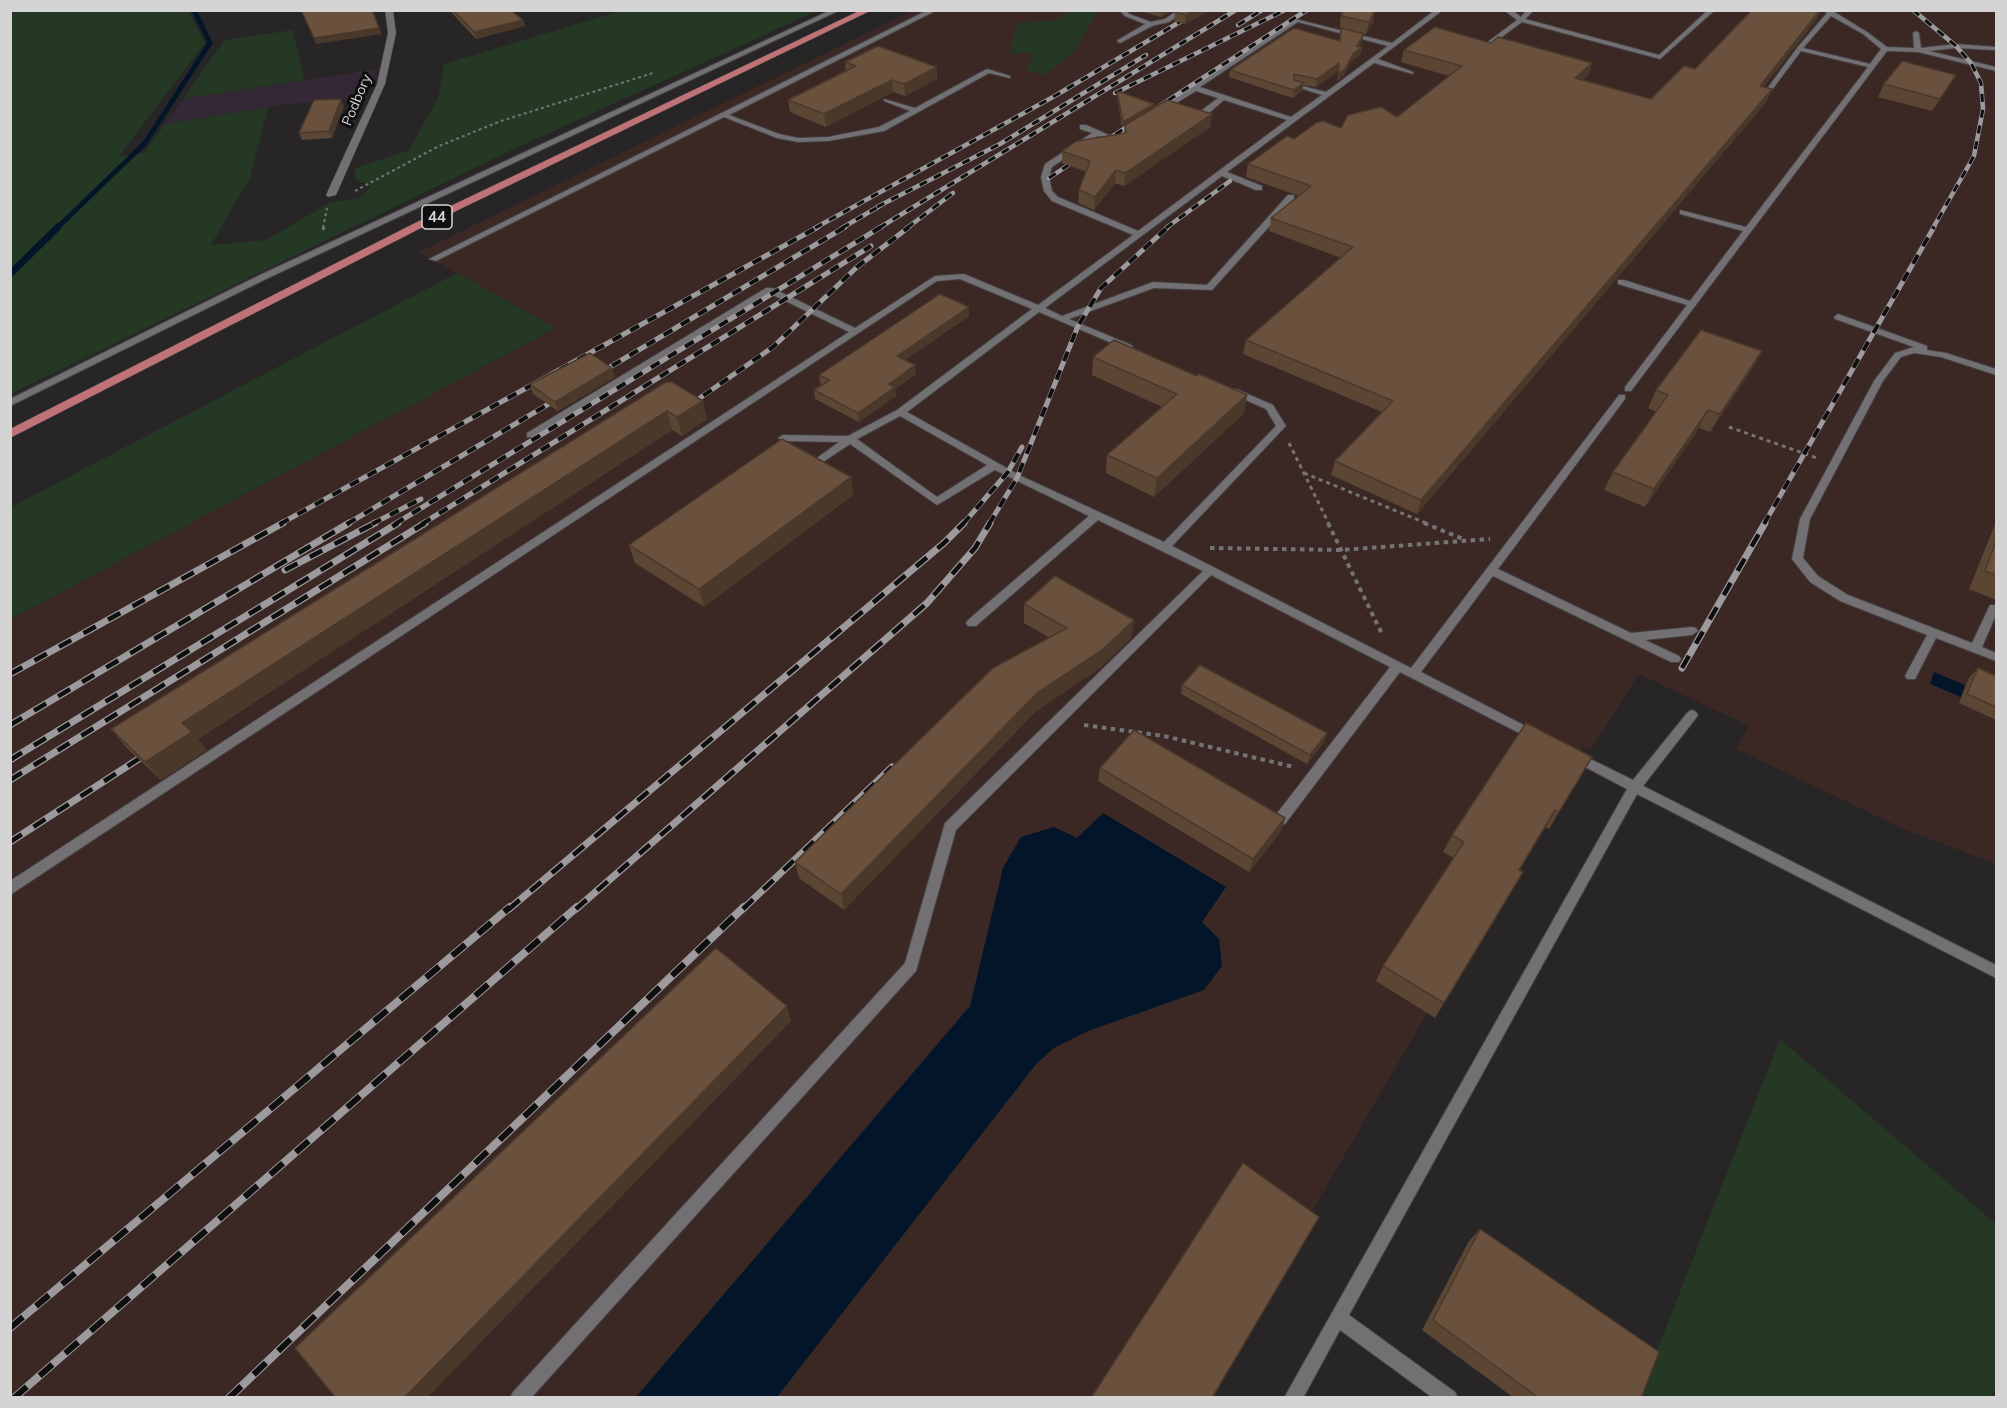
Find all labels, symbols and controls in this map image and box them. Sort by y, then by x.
street label: Podbory [339,72,375,128]
road number: 44 [422,205,452,229]

